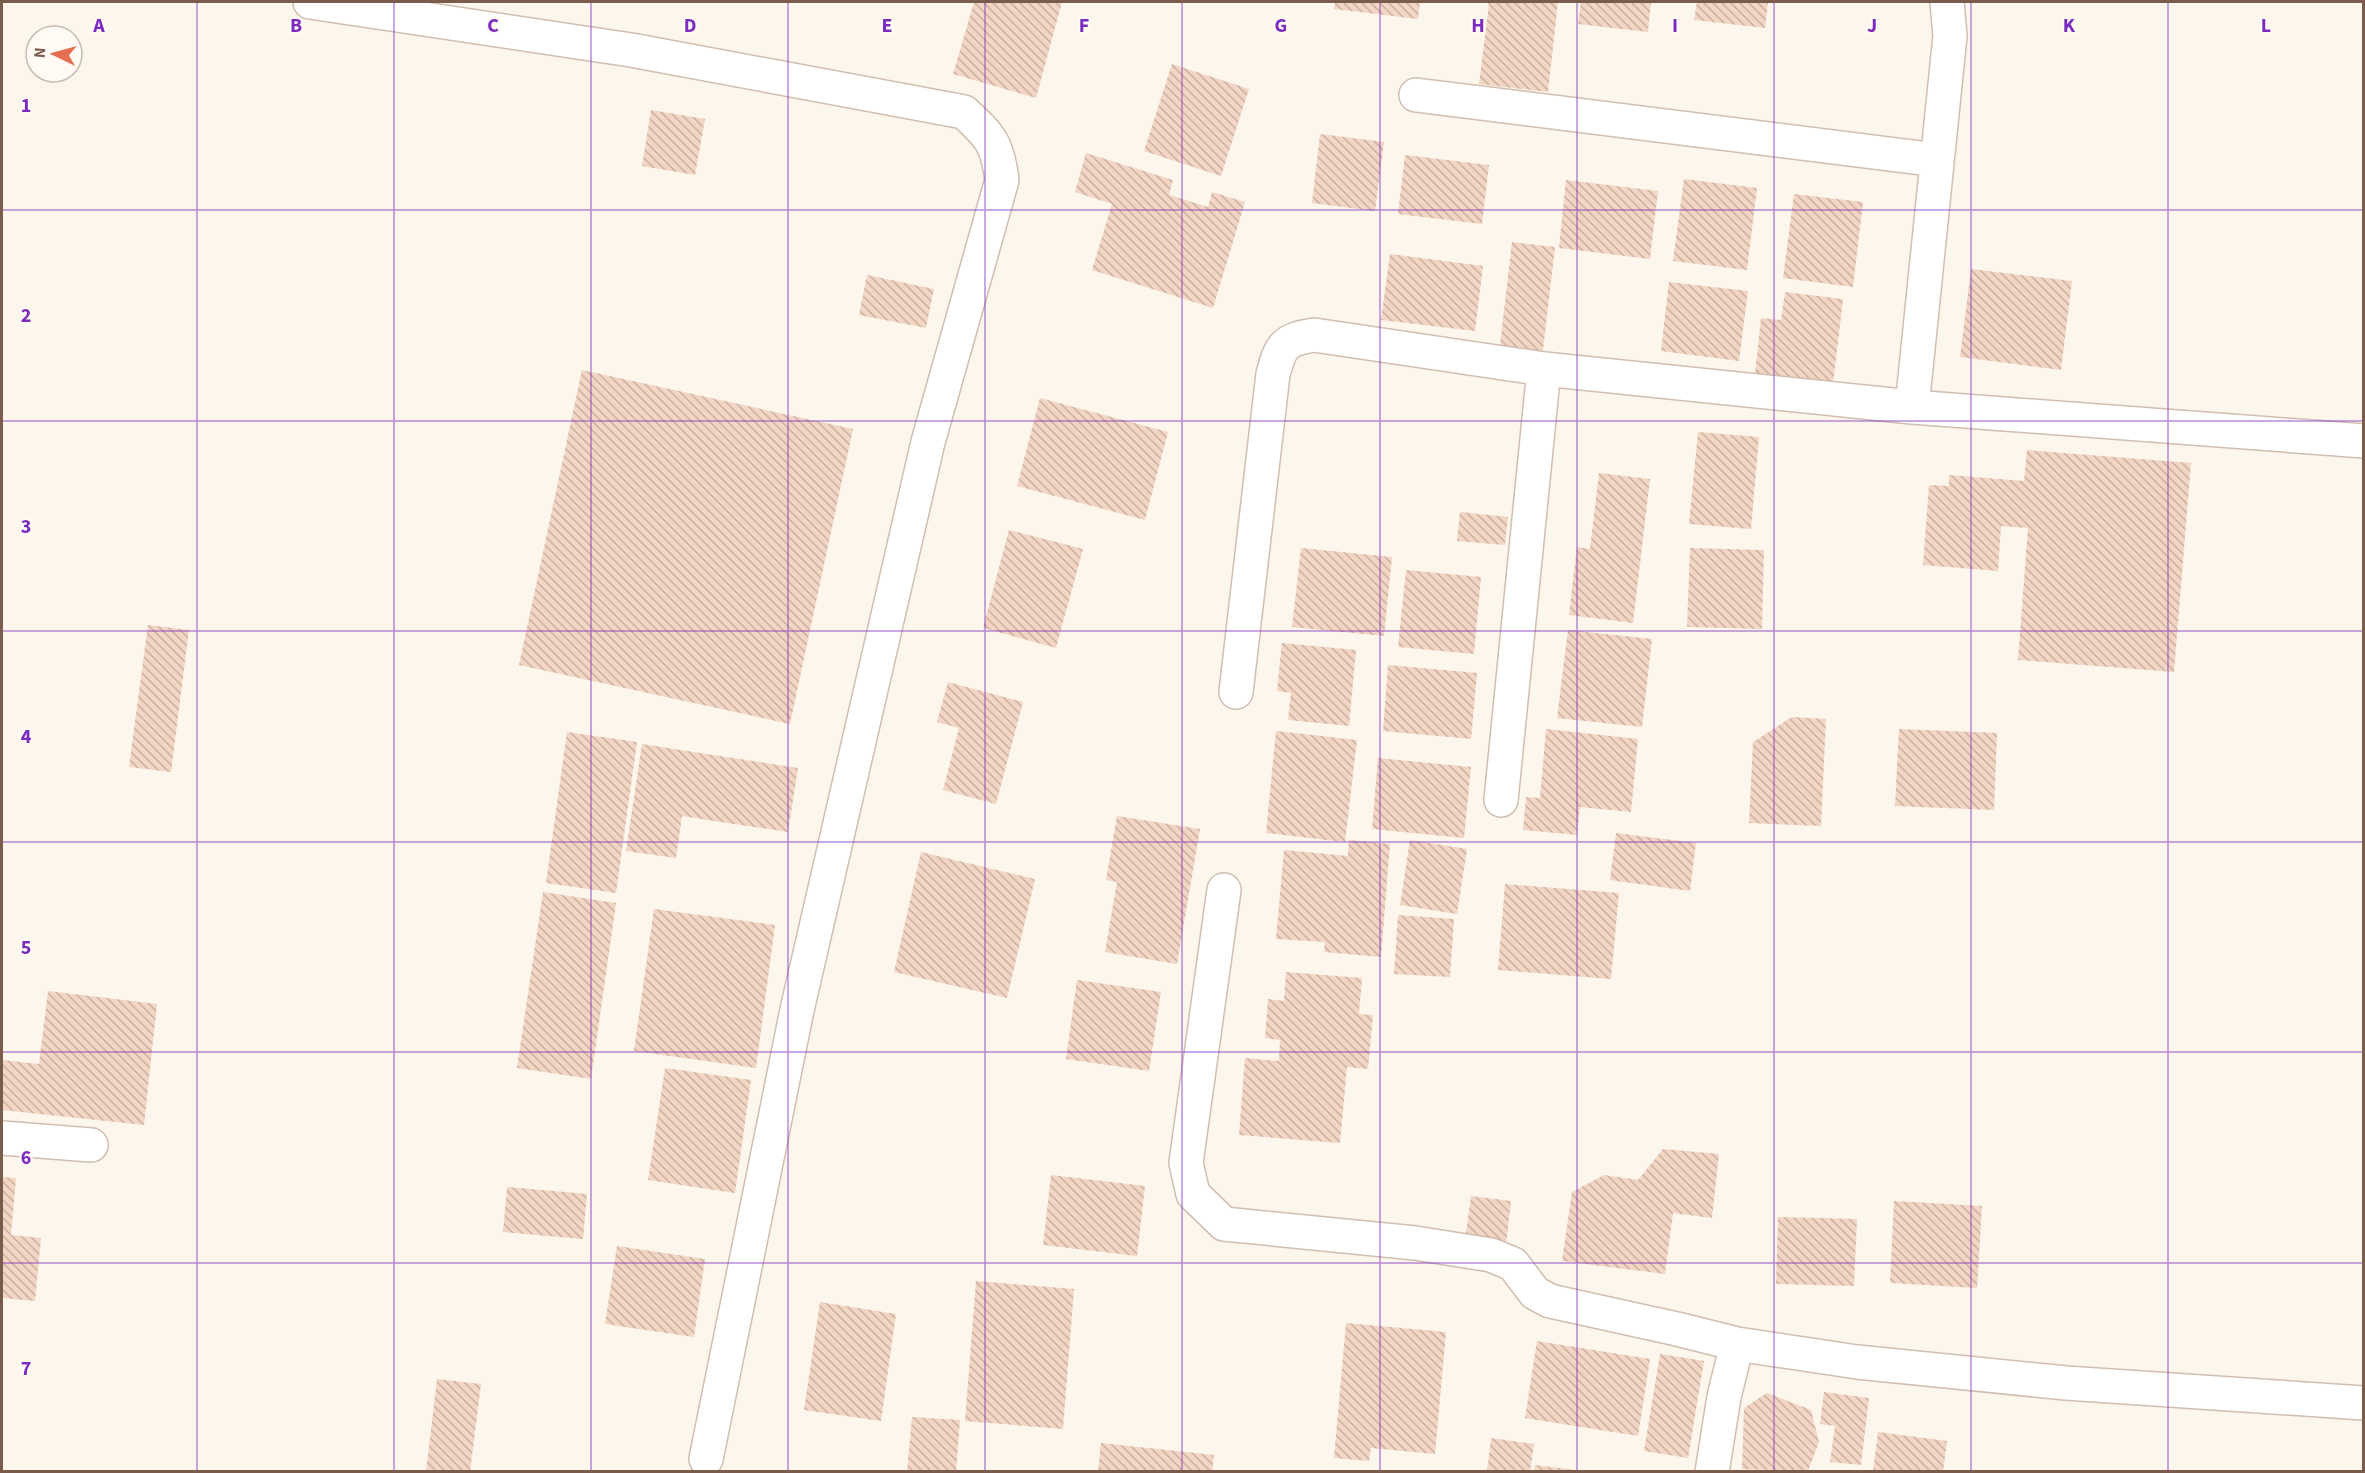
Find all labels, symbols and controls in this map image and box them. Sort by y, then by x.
text: A [92,12,105,40]
text: B [290,12,302,40]
text: C [487,12,499,40]
text: D [684,12,696,40]
text: E [882,12,892,40]
text: F [1079,12,1089,40]
text: G [1275,12,1287,40]
text: H [1471,12,1485,40]
text: I [1672,12,1678,40]
text: J [1867,12,1877,40]
text: K [2063,12,2076,40]
text: L [2261,12,2271,40]
north arrow [24,24,84,84]
text: N [29,47,51,59]
text: 1 [21,92,31,120]
text: 2 [21,302,31,330]
text: 3 [21,513,31,541]
text: 4 [21,723,32,751]
text: 5 [21,934,31,962]
text: 6 [21,1144,31,1172]
text: 7 [21,1355,31,1383]

